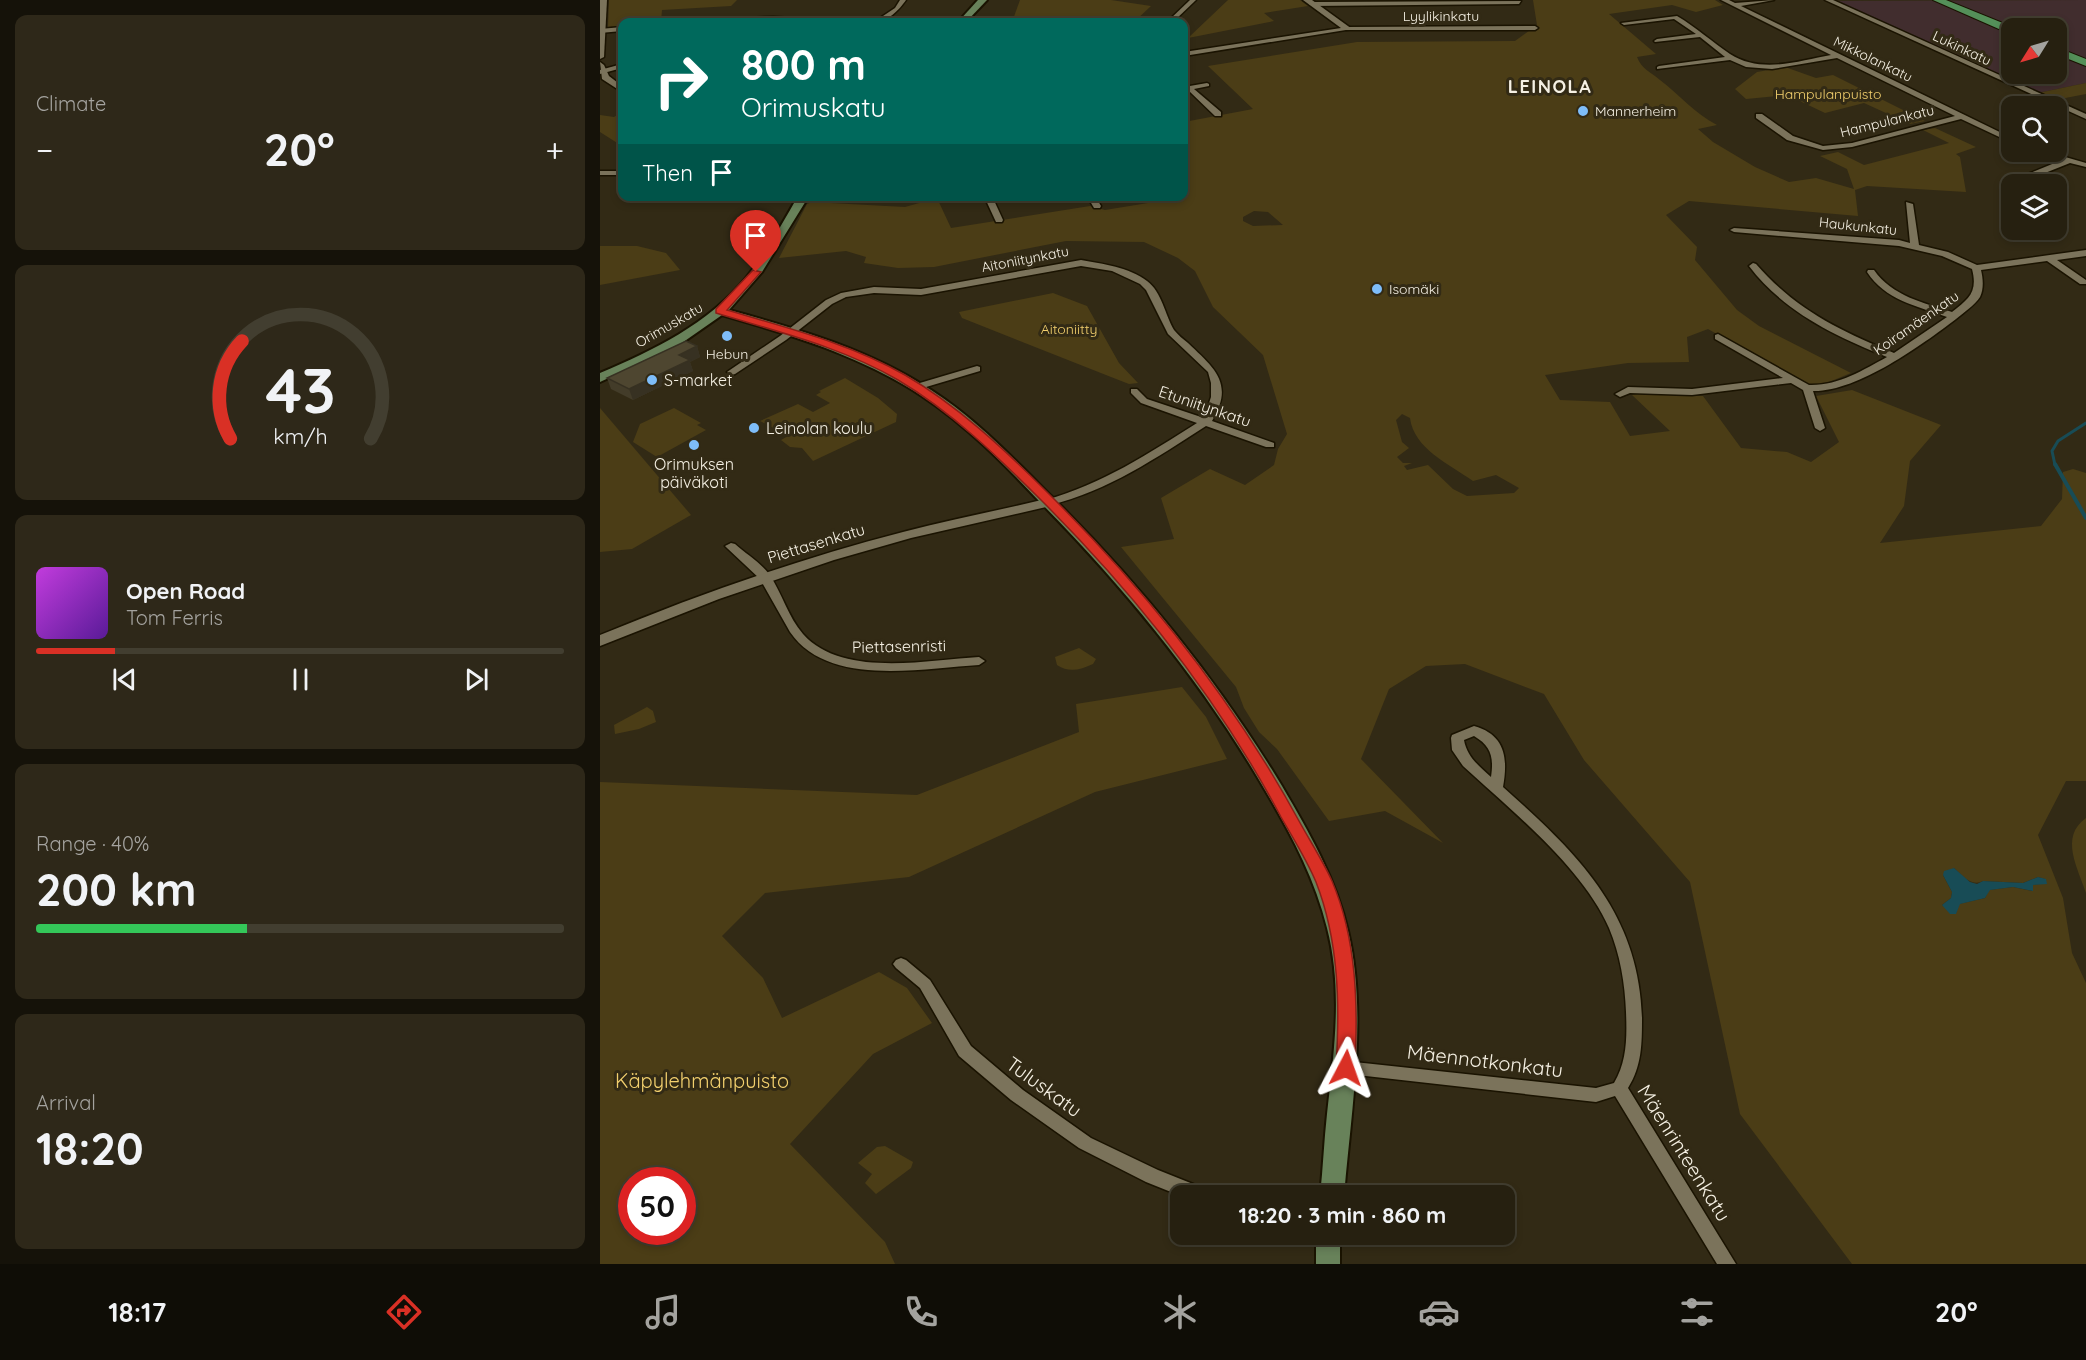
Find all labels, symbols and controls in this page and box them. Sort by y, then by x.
street label: Lyylikinkatu [1403,7,1479,25]
north arrow [2001,18,2067,84]
map controls [2001,18,2067,240]
street label: Lukinkatu [1930,27,1994,69]
street label: Mikkolankatu [1830,32,1916,86]
text: 800 m [741,38,866,91]
icon: right [642,42,720,120]
district label: LEINOLA [1508,75,1592,98]
park label: Hampulanpuisto [1775,85,1881,103]
text: Orimuskatu [741,90,886,124]
text: Climate [36,91,106,116]
button: search [2001,96,2067,162]
street label: Hampulankatu [1838,101,1936,141]
place label: Mannerheim [1595,102,1676,120]
marker: Mannerheim [1576,104,1590,118]
text: 20° [264,121,335,177]
text: − [36,129,53,170]
text: + [545,129,564,170]
icon: arrive [705,156,738,189]
text: Then [642,159,693,187]
button: layers [2001,174,2067,240]
pin [730,210,781,272]
street label: Haukunkatu [1818,213,1898,239]
icon: arrive [739,219,772,252]
street label: Aitoniitynkatu [980,242,1070,276]
place label: Isomäki [1389,280,1439,298]
marker: Isomäki [1370,282,1384,296]
street label: Koiramäenkatu [1870,287,1962,359]
street label: Orimuskatu [632,298,706,352]
park label: Aitoniitty [1041,320,1097,338]
marker: Hebun [720,329,734,343]
place label: Hebun [706,345,748,363]
text: 43 [265,351,335,429]
place label: S-market [664,370,732,390]
marker: S-market [645,373,659,387]
street label: Etuniitynkatu [1156,381,1254,431]
place label: Leinolan koulu [766,418,873,438]
marker: Leinolan koulu [747,421,761,435]
text: km/h [273,424,327,450]
marker: Orimuksen päiväkoti [687,438,701,452]
place label: Orimuksen päiväkoti [654,454,734,492]
street label: Piettasenkatu [765,519,867,567]
text: Open Road [126,577,245,605]
text: Tom Ferris [126,605,223,630]
street label: Piettasenristi [852,635,946,657]
icon: previous [108,663,141,696]
icon: pause [284,663,317,696]
icon: next [460,663,493,696]
text: Range · 40% [36,831,149,856]
text: 200 km [36,861,197,917]
position arrow [1314,1036,1378,1100]
street label: Mäennotkonkatu [1406,1039,1564,1082]
street label: Tuluskatu [1002,1051,1087,1122]
park label: Käpylehmänpuisto [615,1068,789,1093]
street label: Mäenrinteenkatu [1632,1080,1737,1226]
text: Arrival [36,1090,96,1115]
text: 18:20 [36,1120,144,1176]
speed limit sign: 50 [618,1167,696,1245]
text: 18:20 · 3 min · 860 m [1239,1201,1446,1229]
icon: directions [383,1291,425,1333]
icon: music [642,1291,684,1333]
icon: phone [900,1291,942,1333]
icon: climate [1159,1291,1201,1333]
icon: car [1418,1291,1460,1333]
icon: filters [1676,1291,1718,1333]
text: 18:17 [108,1295,166,1329]
text: 20° [1935,1295,1978,1329]

